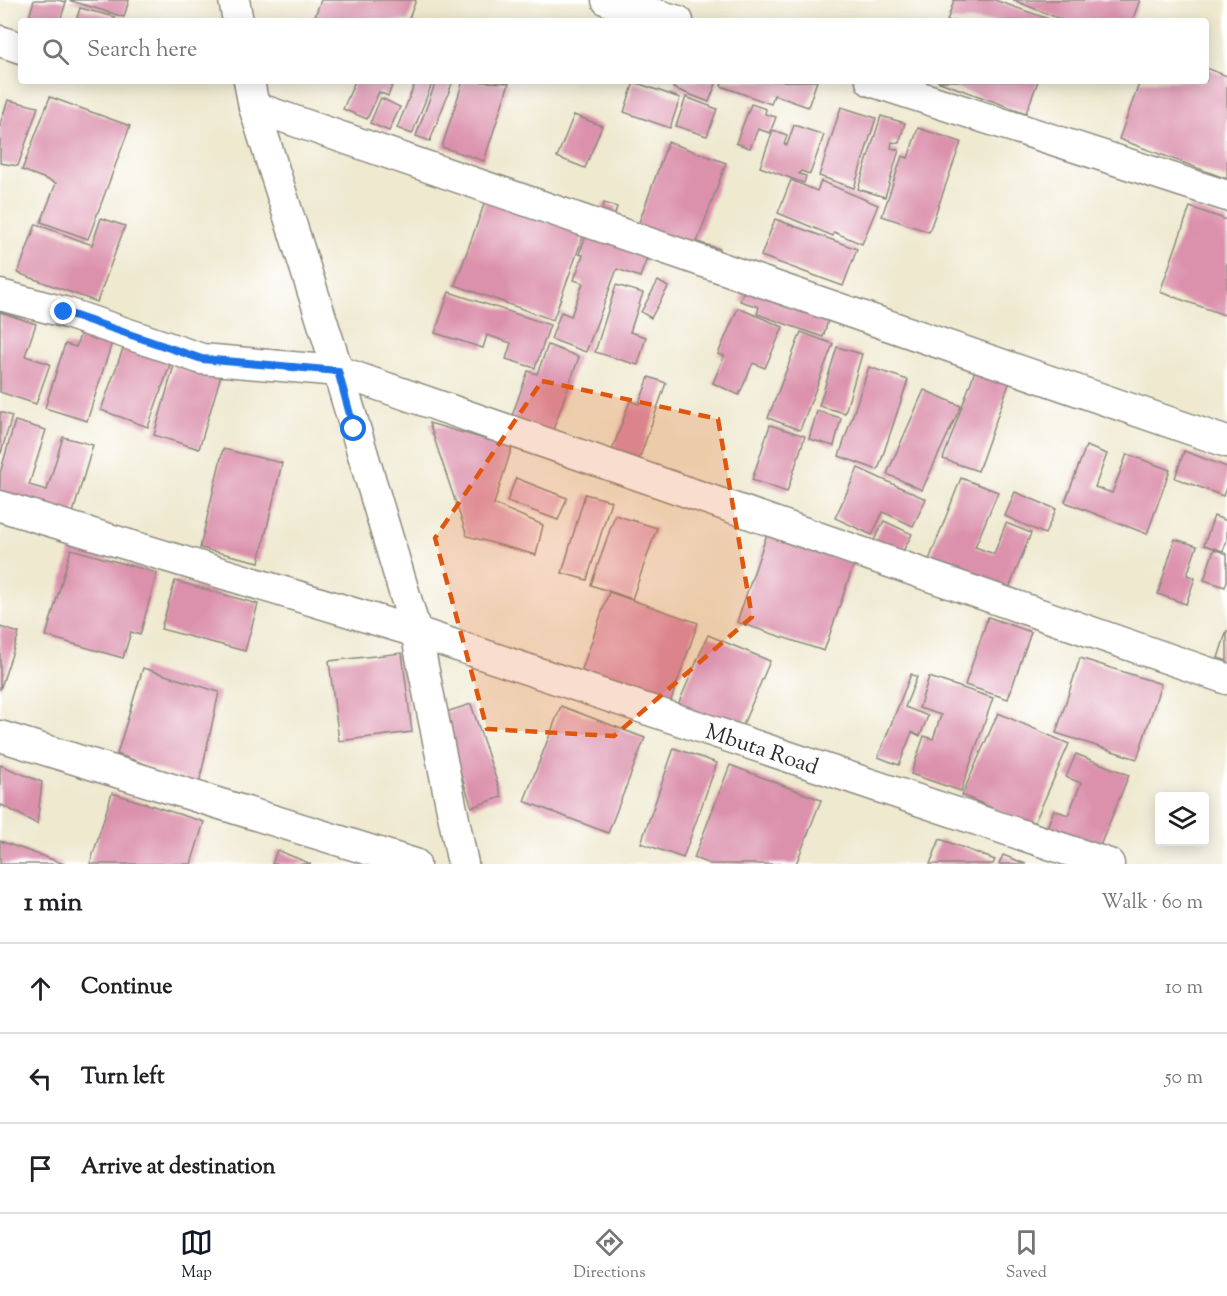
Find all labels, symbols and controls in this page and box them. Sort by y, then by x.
search box [18,18,1209,84]
icon: search [39,35,72,68]
text: Search here [87,35,197,67]
route end [50,298,76,324]
route start [340,415,366,441]
street label: Mbuta Road [701,717,822,785]
map controls [1155,792,1209,846]
button: layers [1155,792,1209,846]
text: 1 min [24,885,83,922]
text: Walk · 60 m [1101,889,1203,918]
icon: ahead [24,972,57,1005]
text: Continue [81,972,172,1004]
text: 10 m [1165,974,1203,1003]
icon: left [24,1062,57,1095]
text: Turn left [81,1062,164,1094]
text: 50 m [1165,1064,1203,1093]
icon: arrive [24,1152,57,1185]
text: Arrive at destination [81,1152,276,1184]
tab: Map [180,1226,213,1285]
tab: Directions [573,1226,646,1285]
tab: Saved [1006,1226,1047,1285]

